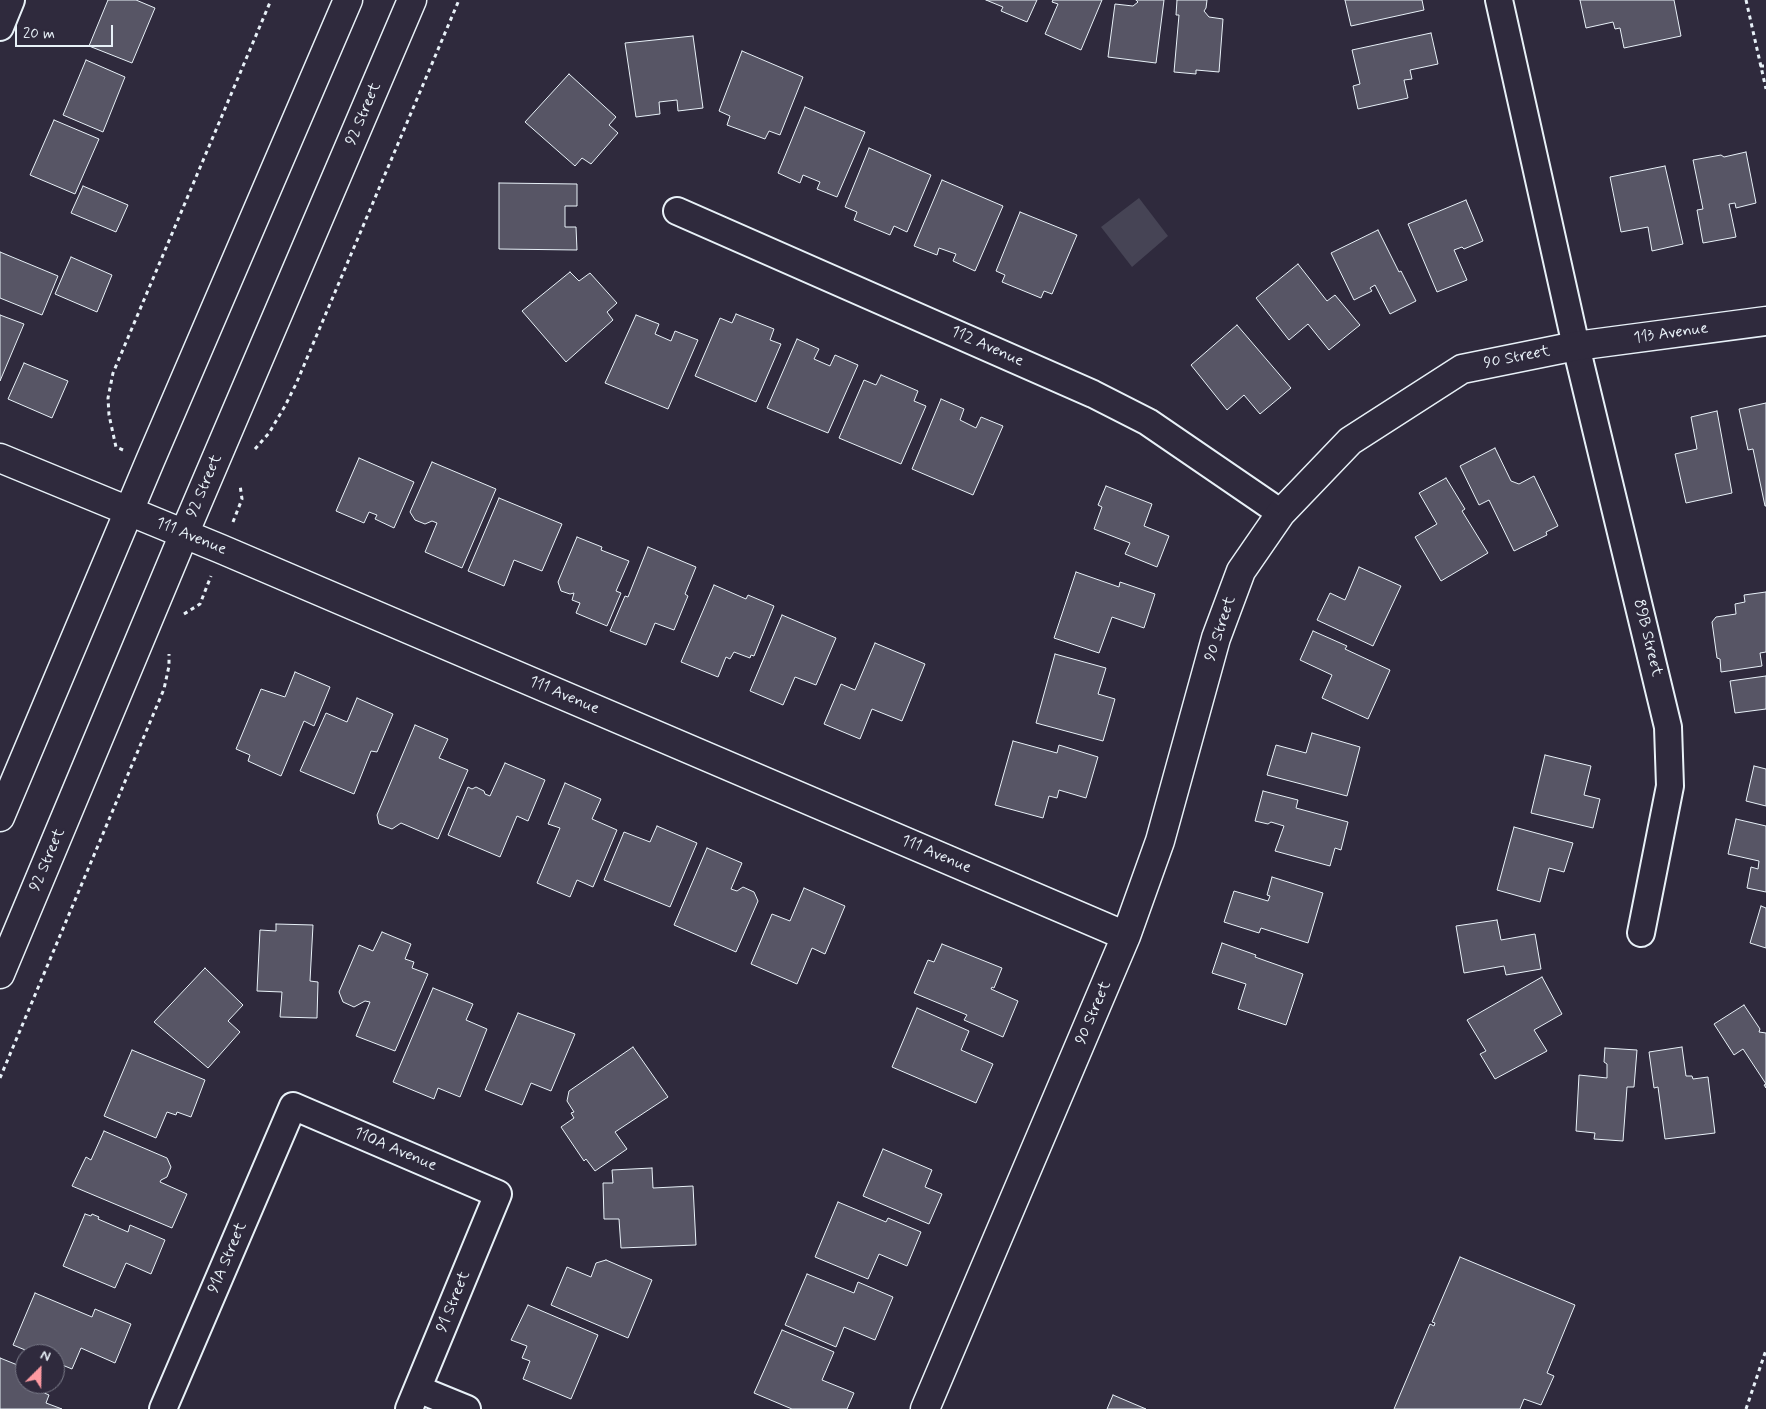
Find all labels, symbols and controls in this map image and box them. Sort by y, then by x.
scale bar [18,15,115,47]
text: 20 m [23,24,55,44]
street label: 92 Street [342,80,386,148]
street label: 113 Avenue [1633,319,1709,349]
street label: 112 Avenue [947,322,1027,372]
street label: 90 Street [1482,342,1552,374]
street label: 92 Street [183,452,227,520]
street label: 111 Avenue [153,514,229,560]
street label: 90 Street [1201,594,1241,664]
street label: 89B Street [1628,597,1666,679]
street label: 111 Avenue [526,673,602,719]
street label: 92 Street [26,826,70,894]
street label: 111 Avenue [898,832,974,878]
street label: 90 Street [1072,978,1116,1048]
street label: 110A Avenue [350,1124,440,1176]
street label: 91A Street [204,1220,252,1296]
street label: 91 Street [433,1268,475,1336]
north arrow [15,1344,65,1394]
text: N [38,1346,53,1366]

